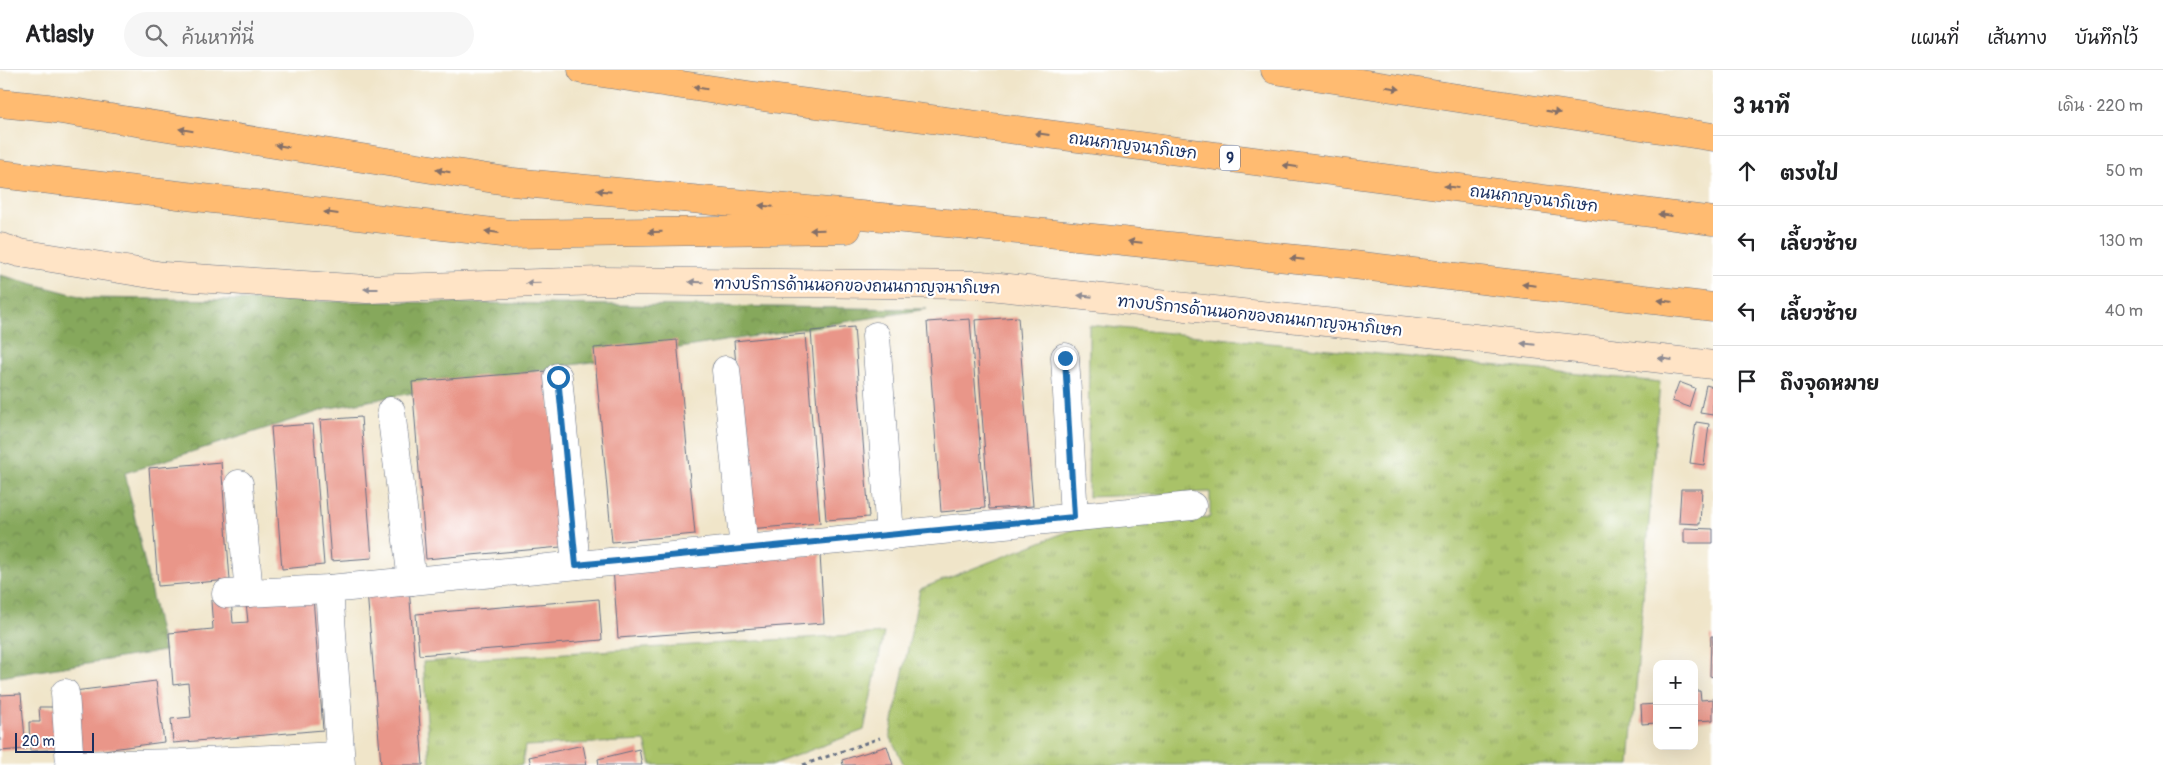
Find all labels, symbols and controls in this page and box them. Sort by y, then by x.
search box [124,12,474,57]
text: Atlasly [25,20,94,49]
icon: search [142,21,170,49]
text: ค้นหาที่นี่ [182,26,254,50]
text: แผนที่ [1911,27,1959,50]
text: เส้นทาง [1987,27,2047,50]
text: บันทึกไว้ [2075,27,2138,50]
one-way arrow [691,83,707,91]
one-way arrow [1385,84,1401,92]
text: 3 นาที [1733,93,1790,120]
text: เดิน · 220 m [2058,96,2143,116]
one-way arrow [1546,109,1562,117]
one-way arrow [177,126,193,134]
street label: ถนนกาญจนาภิเษก [1068,127,1198,164]
one-way arrow [1034,129,1050,137]
one-way arrow [274,141,290,149]
road number: 9 [1220,146,1240,170]
icon: ahead [1733,157,1761,185]
text: 50 m [2106,161,2143,181]
one-way arrow [1282,162,1298,170]
text: ตรงไป [1780,162,1838,186]
one-way arrow [434,167,450,175]
street label: ถนนกาญจนาภิเษก [1469,180,1599,217]
one-way arrow [1443,183,1459,191]
one-way arrow [596,187,612,195]
one-way arrow [757,202,773,210]
one-way arrow [323,209,339,217]
one-way arrow [1656,211,1672,219]
one-way arrow [809,226,825,234]
icon: left [1733,227,1761,255]
one-way arrow [484,228,500,236]
one-way arrow [646,228,662,236]
text: 130 m [2099,231,2143,251]
text: เลี้ยวซ้าย [1780,232,1857,256]
one-way arrow [1127,238,1143,246]
one-way arrow [1288,255,1304,263]
street label: ทางบริการด้านนอกของถนนกาญจนาภิเษก [713,272,1001,299]
one-way arrow [687,278,703,286]
one-way arrow [525,280,541,288]
one-way arrow [1521,281,1537,289]
one-way arrow [362,285,378,293]
street label: ทางบริการด้านนอกของถนนกาญจนาภิเษก [1116,290,1404,341]
one-way arrow [1077,292,1093,300]
one-way arrow [1656,297,1672,305]
icon: left [1733,297,1761,325]
text: 40 m [2105,301,2143,321]
text: เลี้ยวซ้าย [1780,302,1857,326]
one-way arrow [1520,340,1536,348]
route end [1054,347,1077,370]
one-way arrow [1656,355,1672,363]
route start [547,366,570,389]
icon: arrive [1733,367,1761,395]
text: ถึงจุดหมาย [1780,372,1879,396]
map controls [1653,660,1698,750]
button: + [1653,660,1698,705]
button: − [1653,705,1698,750]
scale bar [15,730,94,753]
text: 20 m [22,733,55,750]

